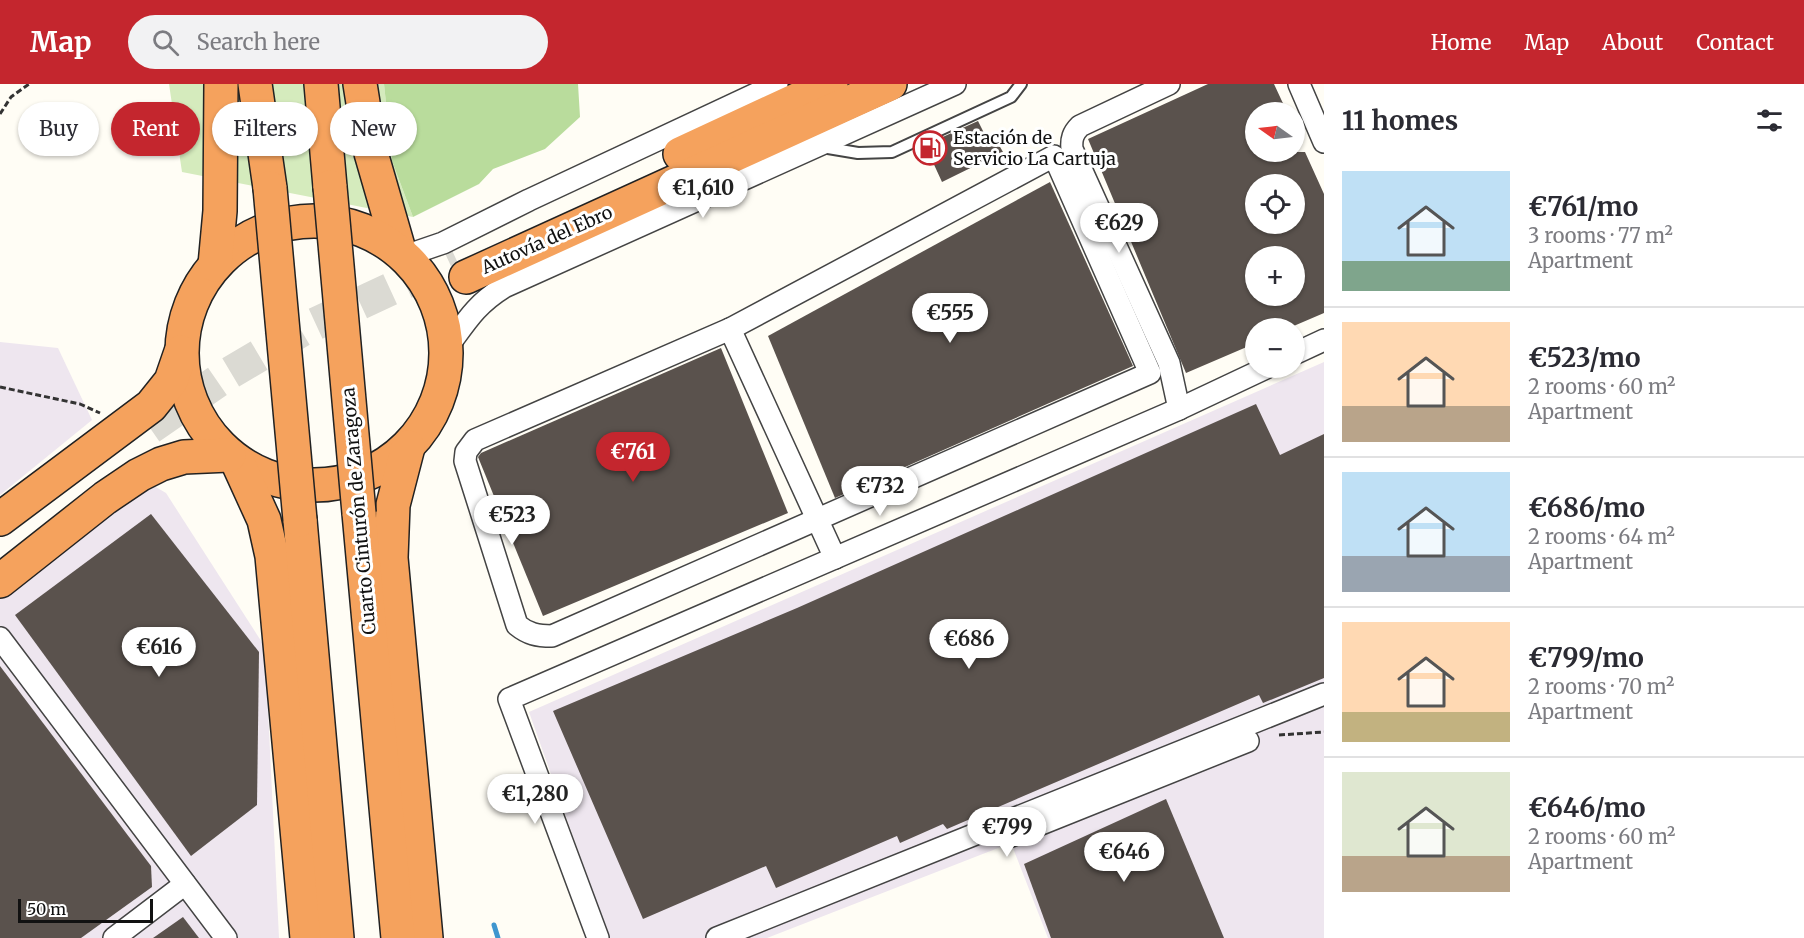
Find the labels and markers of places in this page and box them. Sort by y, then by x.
place label: Estación de Servicio La Cartuja [953,126,1116,170]
fuel station icon: Estación de Servicio La Cartuja [912,130,948,166]
pin: €1,610 [654,168,752,219]
pin: €629 [1083,203,1155,254]
pin: €555 [914,293,986,344]
pin: €761 [597,432,669,483]
pin: €732 [844,466,916,517]
pin: €523 [476,495,548,546]
pin: €686 [933,619,1005,670]
pin: €616 [123,627,195,678]
pin: €1,280 [486,774,584,825]
pin: €799 [971,807,1043,858]
pin: €646 [1088,832,1160,883]

